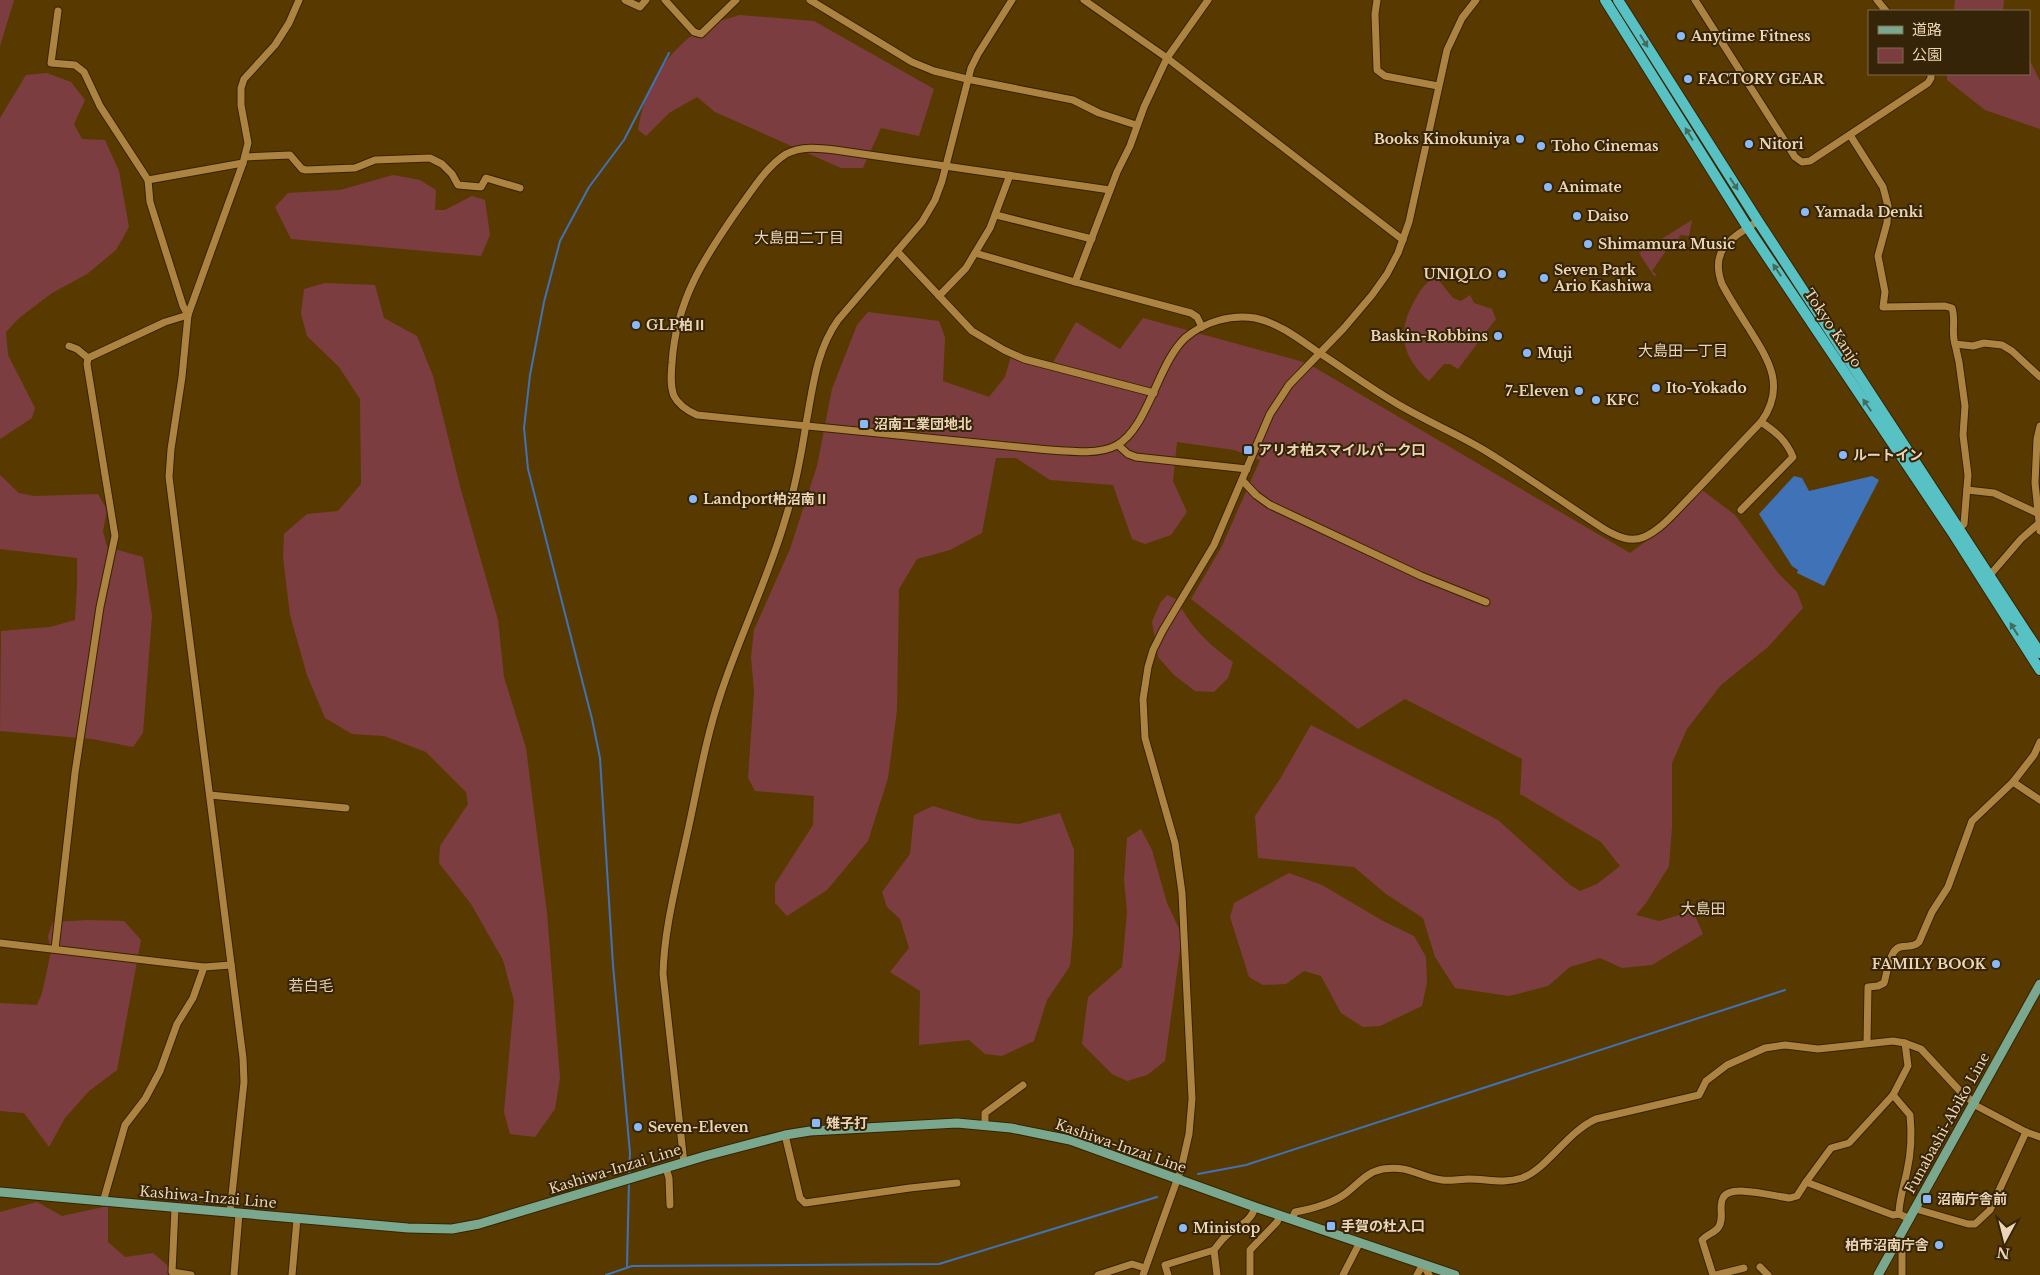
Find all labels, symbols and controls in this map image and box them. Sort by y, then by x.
legend [1868,10,2030,75]
text: 道路 [1912,20,1942,39]
place label: Anytime Fitness [1690,27,1811,45]
marker: Anytime Fitness [1675,30,1687,42]
one-way arrow [1639,35,1648,48]
text: 公園 [1912,45,1942,64]
place label: FACTORY GEAR [1698,70,1825,88]
marker: FACTORY GEAR [1682,73,1694,85]
one-way arrow [1684,127,1693,140]
place label: Books Kinokuniya [1374,130,1510,148]
marker: Books Kinokuniya [1514,133,1526,145]
place label: Nitori [1759,135,1804,153]
place label: Toho Cinemas [1551,137,1659,155]
marker: Nitori [1743,138,1755,150]
marker: Toho Cinemas [1535,140,1547,152]
place label: Animate [1557,178,1622,196]
one-way arrow [1730,178,1739,191]
marker: Animate [1542,181,1554,193]
place label: Yamada Denki [1814,203,1923,221]
marker: Yamada Denki [1799,206,1811,218]
place label: Daiso [1587,207,1629,225]
marker: Daiso [1571,210,1583,222]
district label: 大島田二丁目 [754,228,844,247]
place label: Shimamura Music [1598,235,1735,253]
marker: Shimamura Music [1582,238,1594,250]
place label: Seven Park Ario Kashiwa [1553,261,1652,295]
one-way arrow [1772,263,1782,277]
place label: UNIQLO [1424,265,1492,283]
marker: UNIQLO [1496,268,1508,280]
marker: Seven Park Ario Kashiwa [1538,272,1550,284]
street label: Tokyo Kanjo [1800,285,1866,371]
place label: GLP柏Ⅱ [646,316,707,334]
marker: GLP柏Ⅱ [630,319,642,331]
place label: Baskin-Robbins [1370,327,1488,345]
marker: Baskin-Robbins [1492,330,1504,342]
district label: 大島田一丁目 [1638,341,1728,360]
place label: Muji [1537,344,1572,362]
marker: Muji [1521,347,1533,359]
place label: Ito-Yokado [1666,379,1747,397]
place label: 7-Eleven [1505,382,1569,400]
marker: Ito-Yokado [1650,382,1662,394]
marker: 7-Eleven [1573,385,1585,397]
place label: KFC [1606,391,1639,409]
marker: KFC [1590,394,1602,406]
one-way arrow [1863,398,1872,412]
place label: 沼南工業団地北 [874,415,972,433]
marker: 沼南工業団地北 [858,418,870,430]
place label: アリオ柏スマイルパーク口 [1258,441,1426,459]
marker: アリオ柏スマイルパーク口 [1242,444,1254,456]
place label: ルートイン [1853,446,1923,464]
marker: ルートイン [1837,449,1849,461]
place label: Landport柏沼南Ⅱ [703,490,829,508]
marker: Landport柏沼南Ⅱ [687,493,699,505]
one-way arrow [2009,622,2019,635]
district label: 大島田 [1680,899,1726,918]
place label: FAMILY BOOK [1872,955,1986,973]
marker: FAMILY BOOK [1990,958,2002,970]
district label: 若白毛 [288,976,334,995]
street label: Funabashi-Abiko Line [1901,1049,1993,1197]
place label: 雉子打 [826,1114,868,1132]
street label: Kashiwa-Inzai Line [1053,1115,1189,1177]
marker: 雉子打 [810,1117,822,1129]
place label: Seven-Eleven [648,1118,749,1136]
marker: Seven-Eleven [632,1121,644,1133]
street label: Kashiwa-Inzai Line [547,1140,683,1198]
street label: Kashiwa-Inzai Line [139,1182,277,1212]
place label: 沼南庁舎前 [1937,1190,2007,1208]
marker: 沼南庁舎前 [1921,1193,1933,1205]
north arrow [1980,1215,2030,1265]
place label: 手賀の杜入口 [1341,1217,1425,1235]
place label: Ministop [1193,1219,1260,1237]
marker: 手賀の杜入口 [1325,1220,1337,1232]
marker: Ministop [1177,1222,1189,1234]
place label: 柏市沼南庁舎 [1845,1236,1929,1254]
marker: 柏市沼南庁舎 [1933,1239,1945,1251]
text: N [1996,1243,2011,1263]

